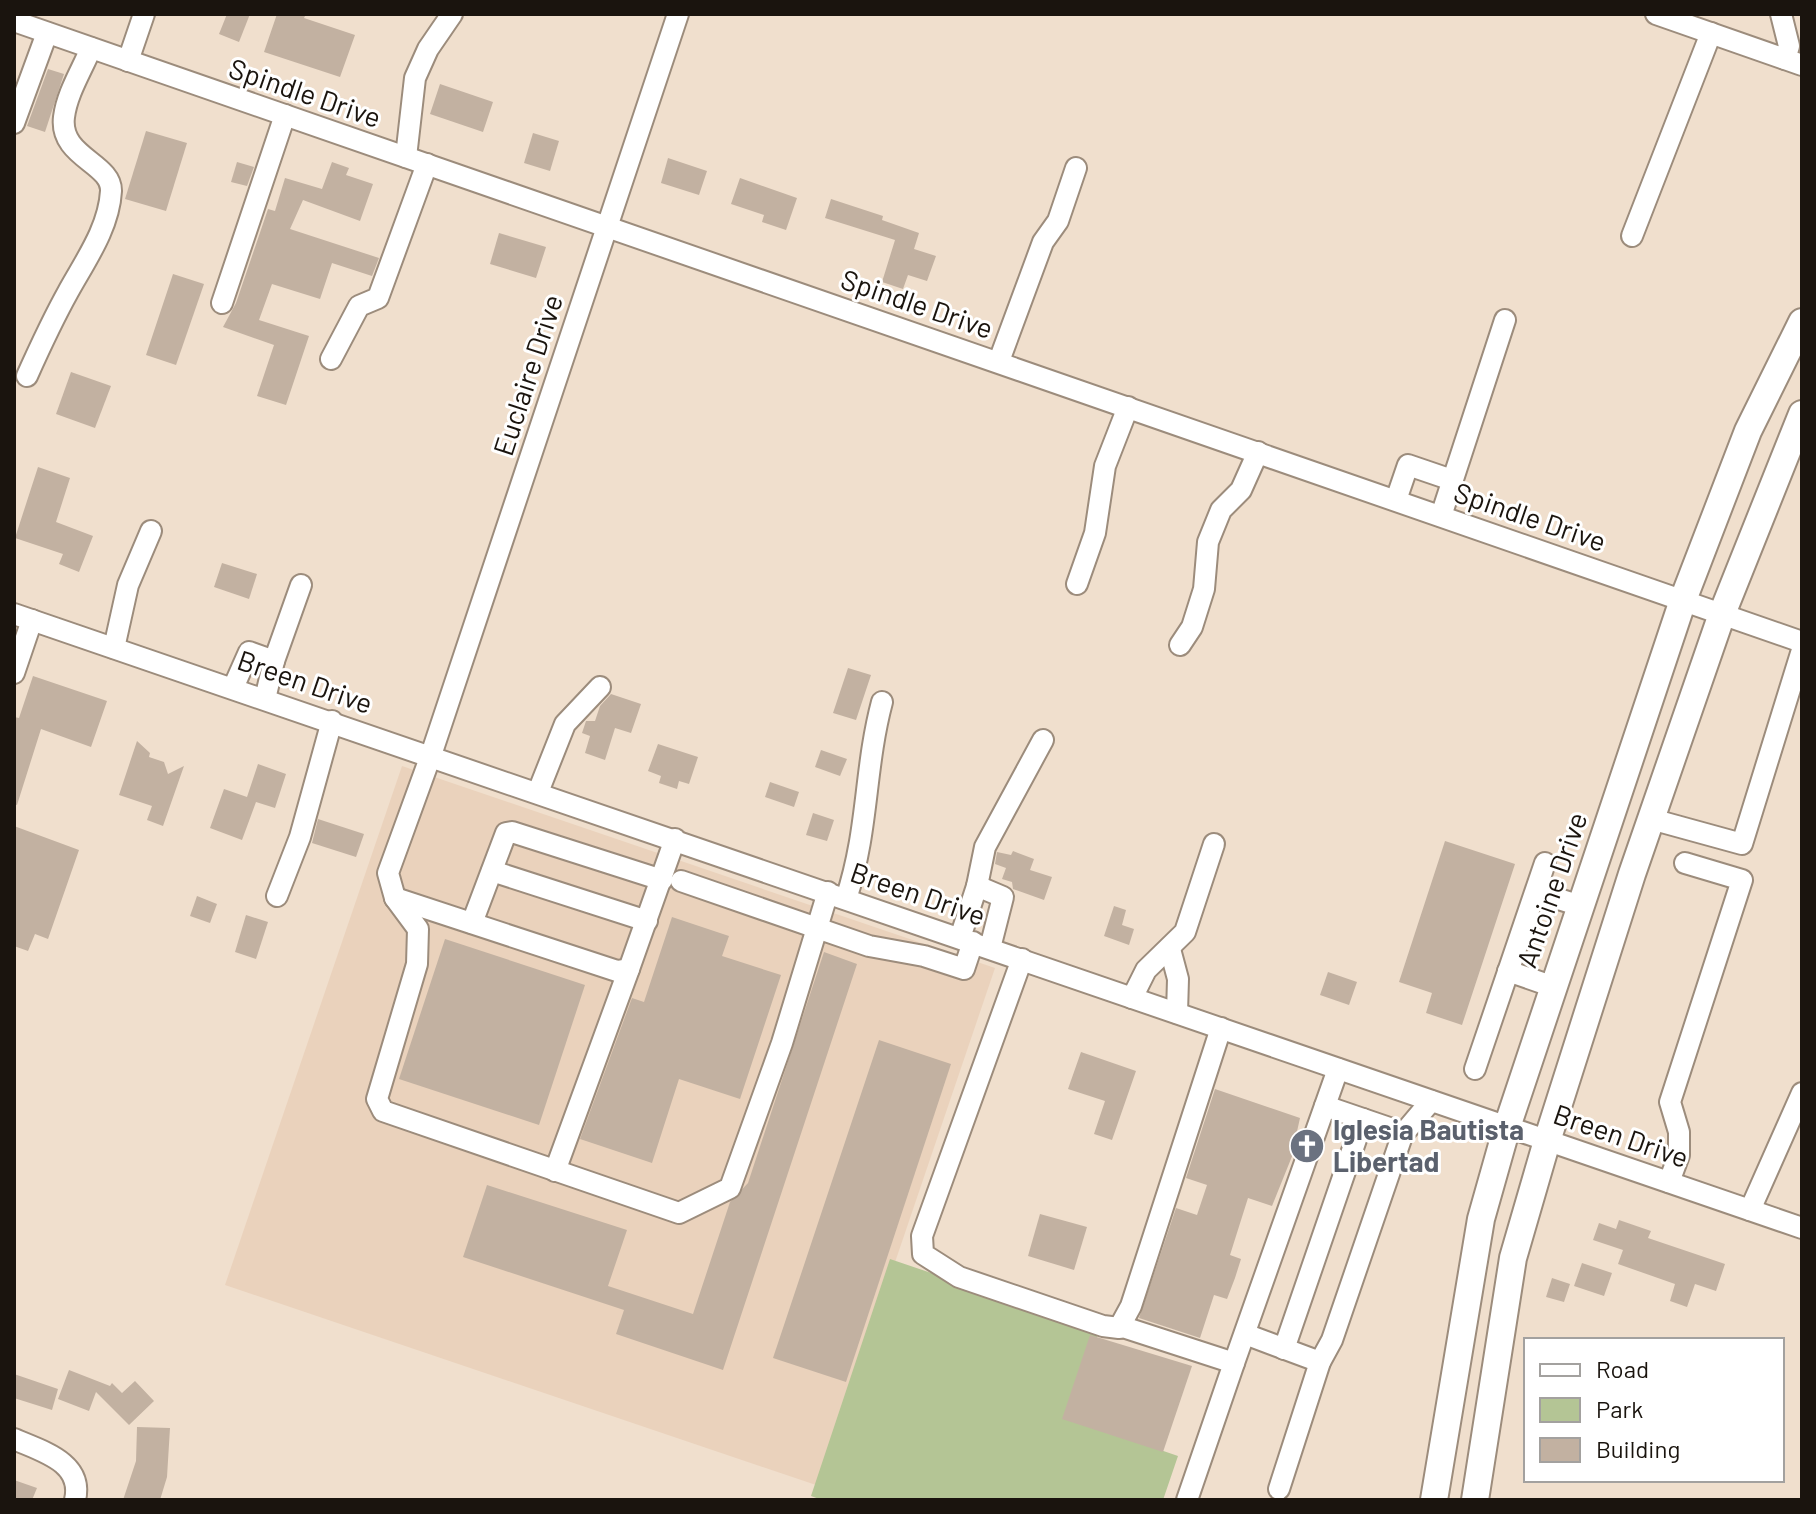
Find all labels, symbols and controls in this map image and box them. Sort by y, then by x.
street label: Spindle Drive [225,50,386,134]
street label: Spindle Drive [837,261,998,345]
street label: Euclaire Drive [485,290,569,460]
street label: Spindle Drive [1450,474,1611,558]
street label: Breen Drive [233,642,377,720]
street label: Antoine Drive [1509,808,1594,972]
street label: Breen Drive [846,854,990,932]
street label: Breen Drive [1549,1096,1693,1174]
place label: Iglesia Bautista Libertad [1333,1112,1524,1178]
church icon: Iglesia Bautista Libertad [1288,1127,1326,1165]
legend [1524,1338,1784,1482]
text: Road [1596,1354,1649,1383]
text: Park [1596,1394,1643,1423]
text: Building [1596,1434,1680,1463]

